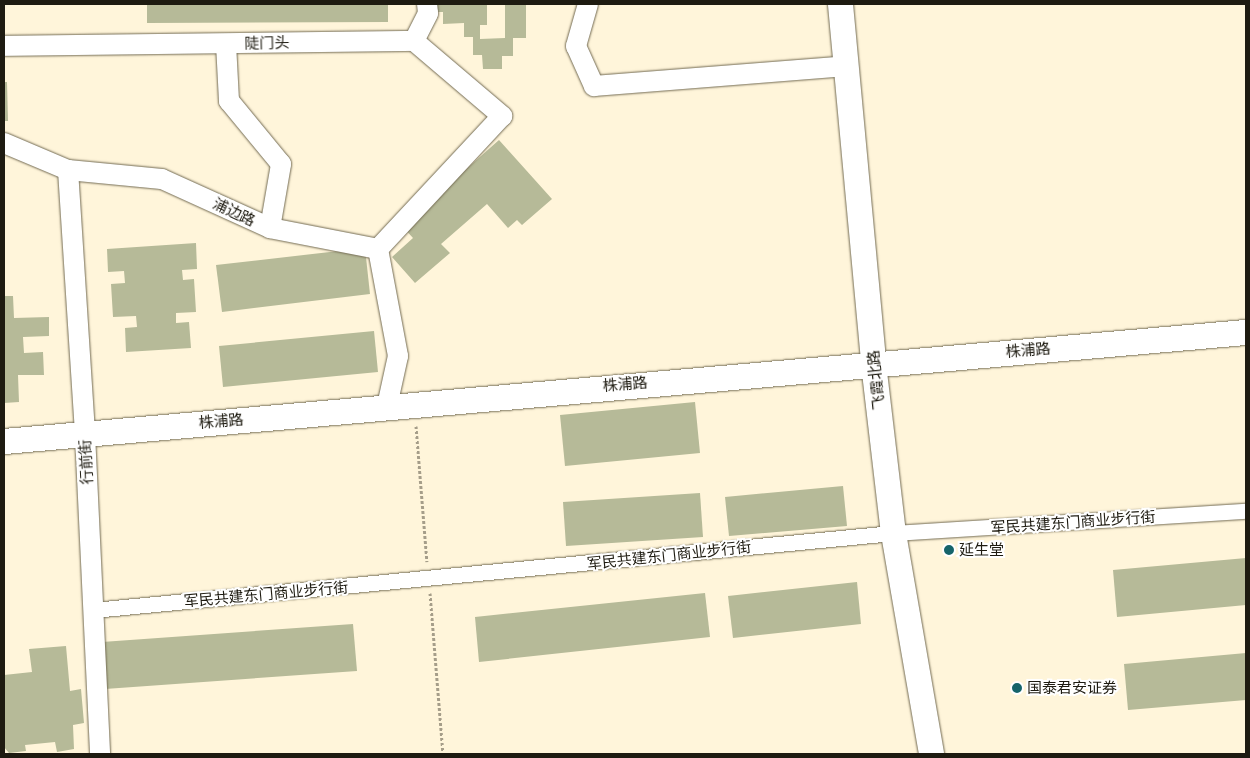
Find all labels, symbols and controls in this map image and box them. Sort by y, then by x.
street label: 陡门头 [244,34,290,52]
street label: 浦边路 [210,194,258,230]
street label: 株浦路 [1005,339,1051,361]
street label: 飞霞北路 [864,349,888,411]
street label: 株浦路 [602,373,648,395]
street label: 株浦路 [198,410,244,432]
street label: 行前街 [76,439,96,485]
street label: 军民共建东门商业步行街 [990,507,1156,537]
street label: 军民共建东门商业步行街 [586,537,752,573]
place label: 延生堂 [959,541,1004,559]
marker: 延生堂 [943,544,955,556]
street label: 军民共建东门商业步行街 [183,578,349,610]
place label: 国泰君安证券 [1027,679,1117,697]
marker: 国泰君安证券 [1011,682,1023,694]

